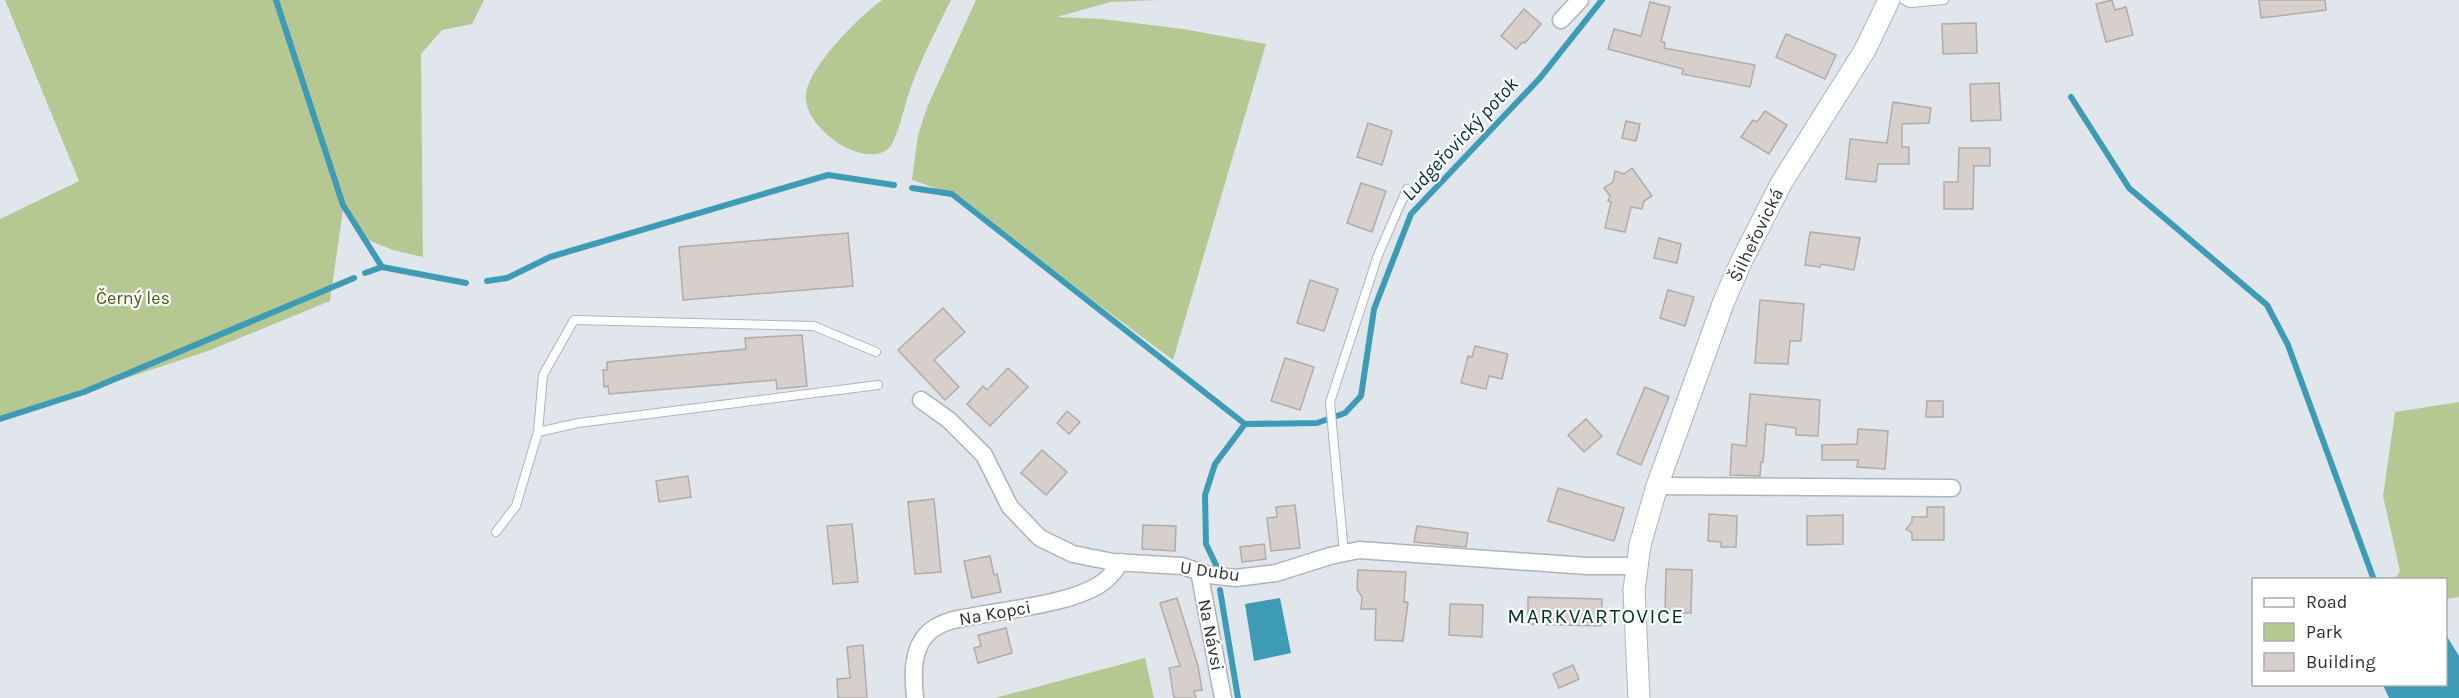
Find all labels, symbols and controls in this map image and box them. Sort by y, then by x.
water label: Ludgeřovický potok [1397,72,1524,205]
street label: Šilheřovická [1724,185,1788,285]
park label: Černý les [96,287,170,309]
street label: U Dubu [1179,556,1241,586]
legend [2252,578,2447,686]
text: Road [2306,591,2347,613]
street label: Na Kopci [957,596,1033,630]
street label: Na Návsi [1193,597,1229,673]
district label: MARKVARTOVICE [1507,604,1685,628]
text: Park [2306,621,2343,643]
text: Building [2306,651,2376,673]

